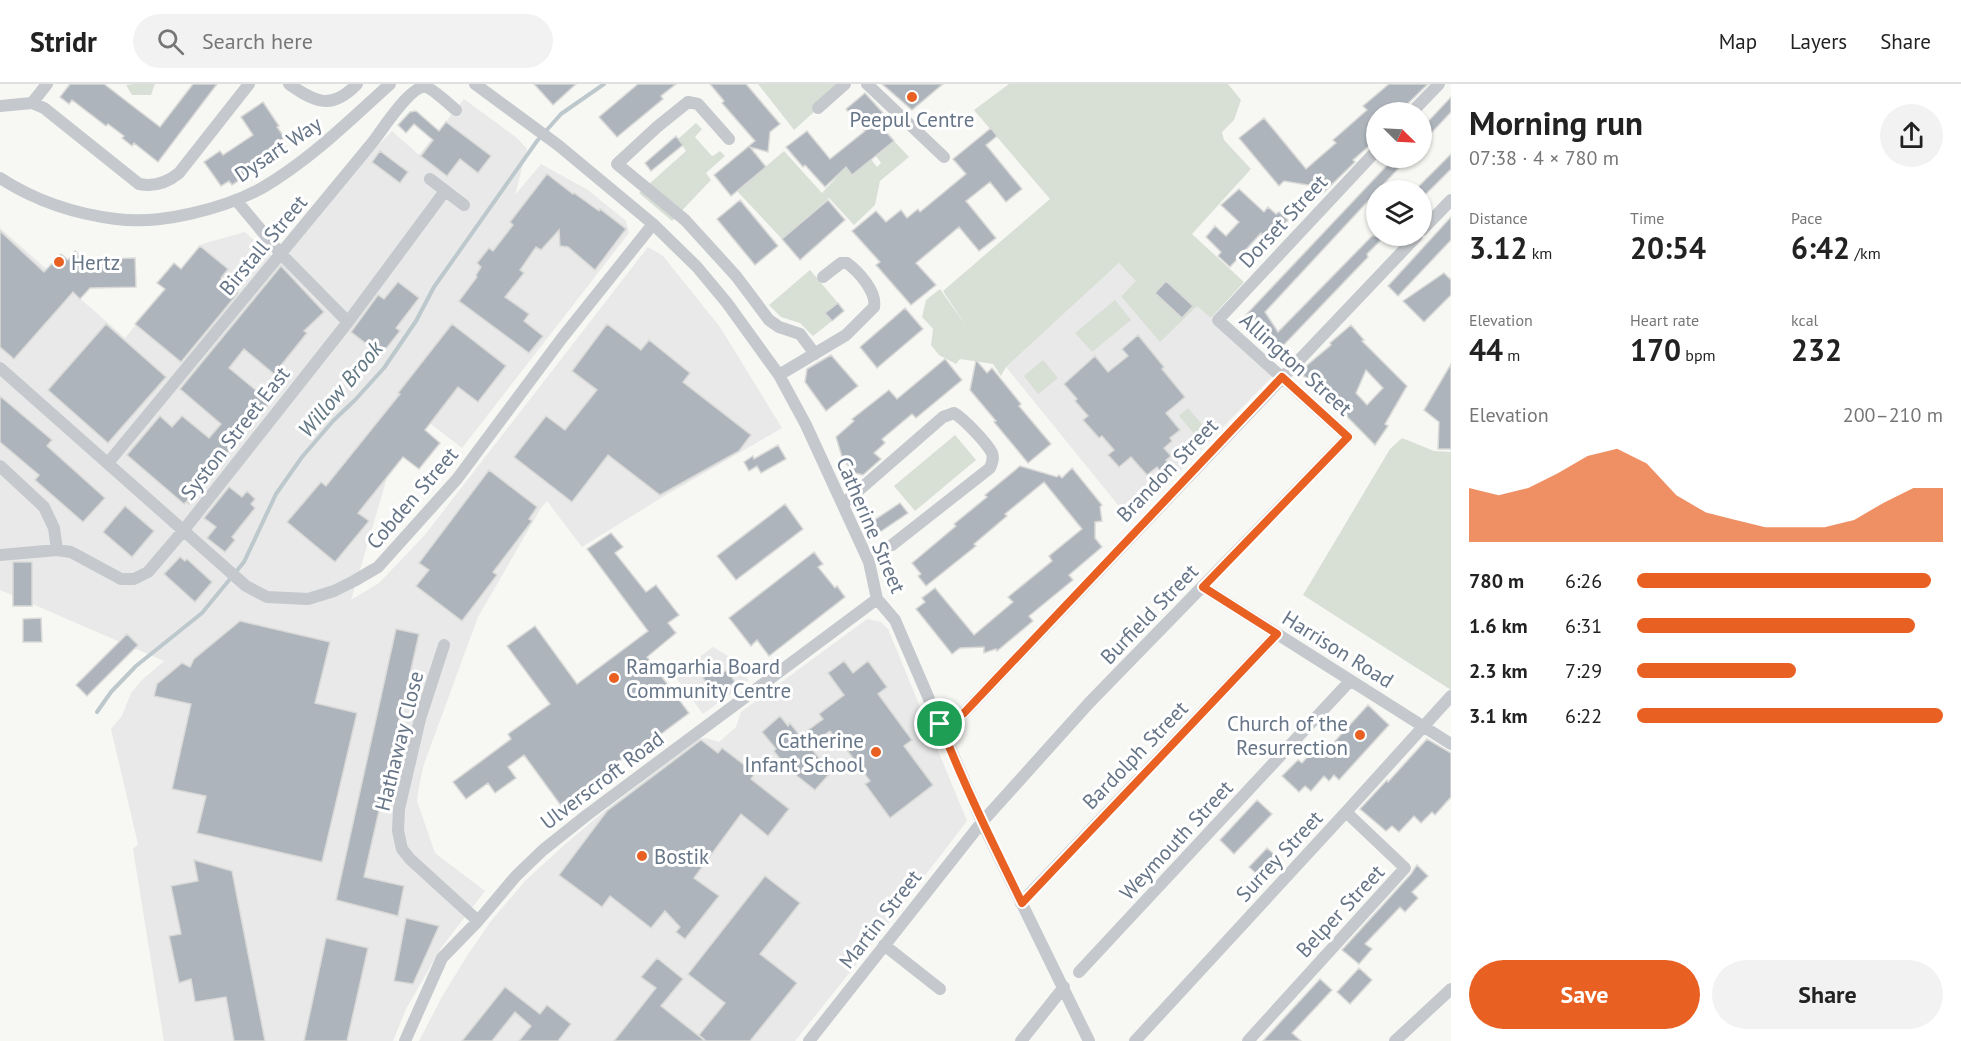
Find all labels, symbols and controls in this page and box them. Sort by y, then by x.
search box [133,14,553,68]
text: Stridr [30,23,97,60]
icon: search [154,25,187,58]
text: Search here [202,27,313,55]
text: Map [1719,28,1757,55]
text: Layers [1790,28,1847,55]
text: Share [1880,28,1931,55]
marker: Peepul Centre [905,90,919,104]
text: Morning run [1469,101,1643,144]
north arrow [1366,102,1432,168]
map controls [1366,102,1432,246]
button: share [1880,104,1943,167]
place label: Peepul Centre [850,106,974,133]
street label: Dysart Way [229,110,327,188]
text: 07:38 · 4 × 780 m [1469,145,1619,171]
street label: Dorset Street [1233,169,1333,273]
button: layers [1366,180,1432,246]
street label: Birstall Street [213,189,313,301]
text: Distance [1469,208,1528,228]
text: Time [1630,208,1664,228]
text: Pace [1791,208,1822,228]
text: 3.12 [1469,228,1527,267]
text: 20:54 [1630,228,1706,267]
text: 6:42 [1791,228,1850,267]
text: km [1527,243,1552,263]
text: /km [1850,243,1881,263]
place label: Hertz [71,249,120,276]
marker: Hertz [52,255,66,269]
street label: Allington Street [1234,307,1358,421]
text: Elevation [1469,310,1533,330]
text: Heart rate [1630,310,1699,330]
text: kcal [1791,310,1818,330]
text: 44 [1469,330,1503,369]
text: 170 [1630,330,1681,369]
text: 232 [1791,330,1842,369]
water label: Willow Brook [292,334,389,443]
text: m [1503,345,1520,365]
text: bpm [1681,345,1716,365]
street label: Syston Street East [175,361,295,505]
text: Elevation [1469,402,1549,428]
text: 200–210 m [1843,402,1943,428]
street label: Brandon Street [1111,412,1223,528]
street label: Cobden Street [360,441,464,555]
street label: Catherine Street [830,453,912,597]
street label: Burfield Street [1094,558,1204,670]
text: 780 m [1469,568,1524,594]
text: 6:26 [1565,568,1602,594]
street label: Harrison Road [1277,604,1399,694]
text: 1.6 km [1469,613,1528,639]
text: 6:31 [1565,613,1602,639]
place label: Ramgarhia Board Community Centre [626,653,791,704]
text: 2.3 km [1469,658,1528,684]
text: 7:29 [1565,658,1602,684]
street label: Hathaway Close [369,668,429,814]
marker: Ramgarhia Board Community Centre [607,671,621,685]
street label: Bardolph Street [1076,695,1194,815]
pin [914,698,965,749]
text: 3.1 km [1469,703,1528,729]
text: 6:22 [1565,703,1602,729]
icon: arrive [923,707,956,740]
place label: Church of the Resurrection [1227,710,1348,761]
street label: Ulverscroft Road [535,725,669,835]
place label: Catherine Infant School [744,727,864,778]
marker: Church of the Resurrection [1353,728,1367,742]
marker: Catherine Infant School [869,745,883,759]
street label: Weymouth Street [1114,774,1238,906]
street label: Surrey Street [1230,805,1328,907]
place label: Bostik [654,843,709,870]
marker: Bostik [635,849,649,863]
street label: Belper Street [1290,859,1390,963]
street label: Martin Street [833,864,927,974]
button: Save [1469,960,1700,1029]
button: Share [1712,960,1943,1029]

